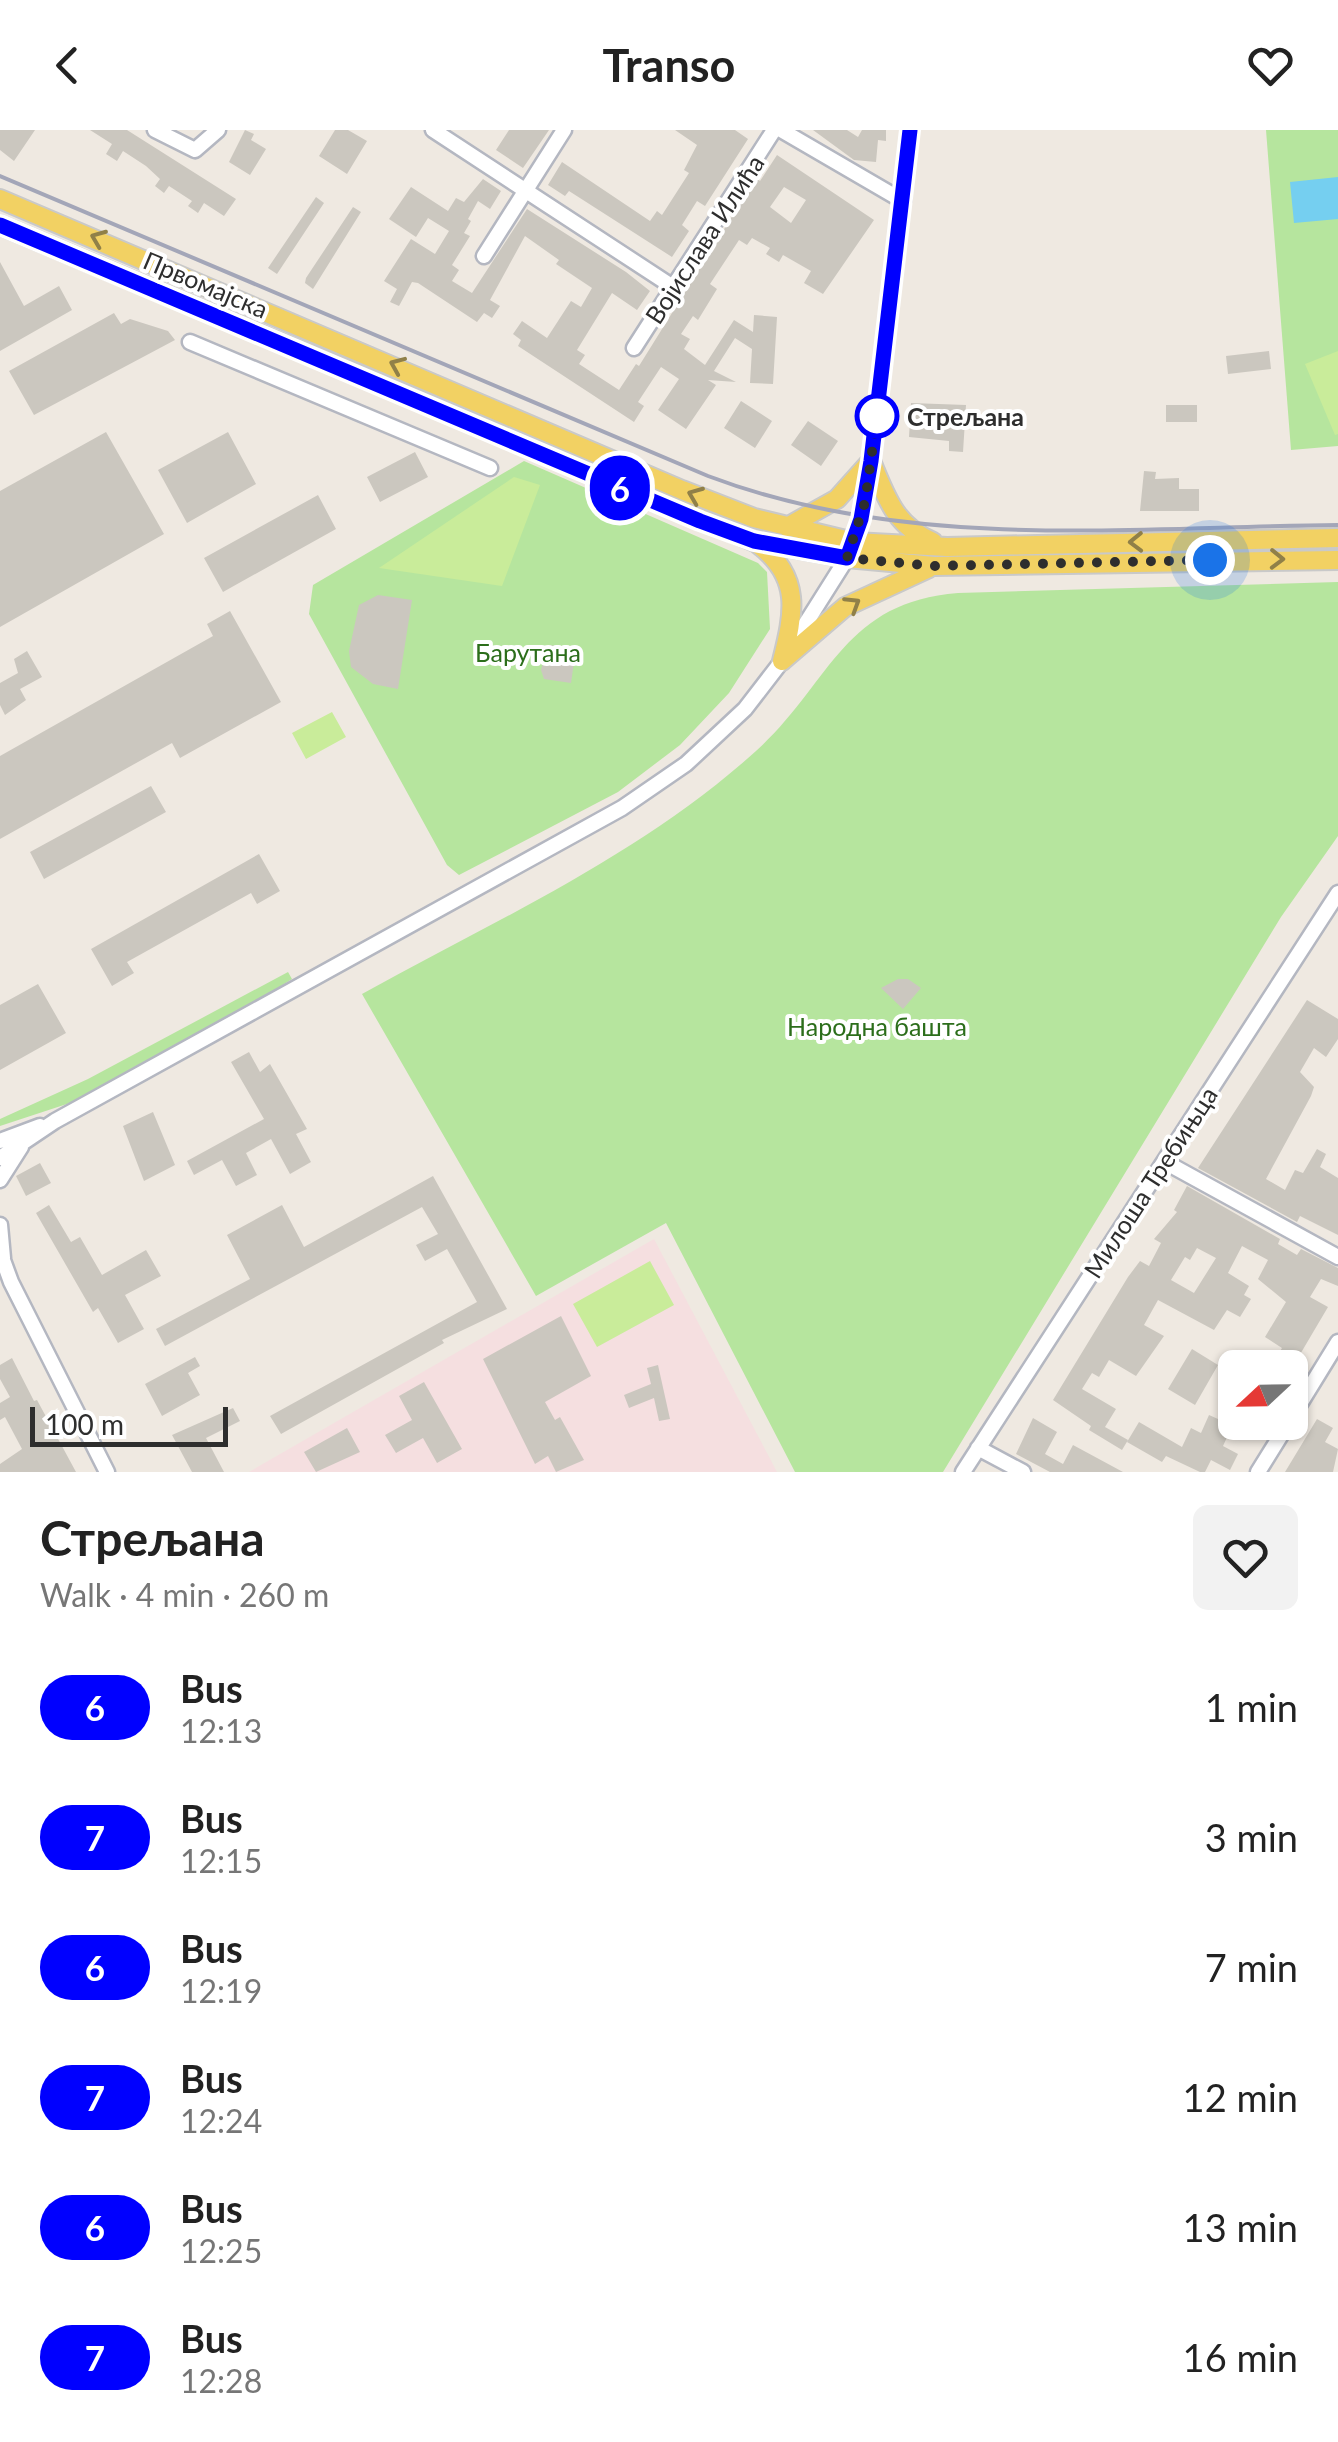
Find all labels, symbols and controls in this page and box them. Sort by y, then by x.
icon: back [40,38,95,93]
text: Transo [603,38,735,92]
icon: heart [1243,38,1298,93]
street label: Војислава Илића [638,149,770,329]
one-way arrow [91,230,108,250]
street label: Првомајска [139,244,273,324]
one-way arrow [390,357,407,377]
marker: Стрељана [856,395,898,437]
place label: Стрељана [907,401,1024,431]
line badge: 6 [588,456,652,520]
text: 6 [610,467,630,509]
one-way arrow [688,487,706,507]
one-way arrow [1127,531,1143,552]
your location [1185,535,1235,585]
one-way arrow [1270,548,1285,570]
one-way arrow [842,598,860,617]
park label: Барутана [475,637,581,667]
park label: Народна башта [787,1011,967,1041]
street label: Милоша Требињца [1077,1081,1223,1283]
north arrow [1218,1350,1308,1440]
map controls [1218,1350,1308,1440]
scale bar [30,1402,228,1446]
text: 100 m [45,1407,124,1441]
button: heart [1193,1505,1298,1610]
text: Стрељана [40,1509,265,1566]
text: Walk · 4 min · 260 m [40,1575,329,1614]
text: Bus [180,1665,243,1711]
text: 1 min [1205,1684,1298,1730]
text: 6 [85,1686,105,1728]
text: 12:13 [180,1711,262,1750]
text: Bus [180,1795,243,1841]
text: 3 min [1205,1814,1298,1860]
text: 7 [85,1816,105,1858]
text: 12:15 [180,1841,262,1880]
text: Bus [180,1925,243,1971]
text: 7 min [1205,1944,1298,1990]
text: 6 [85,1946,105,1988]
text: 12:19 [180,1971,262,2010]
text: Bus [180,2055,243,2101]
text: 12 min [1183,2074,1298,2120]
text: 7 [85,2076,105,2118]
text: 12:24 [180,2101,262,2140]
text: Bus [180,2185,243,2231]
text: 13 min [1183,2204,1298,2250]
text: 6 [85,2206,105,2248]
text: 12:25 [180,2231,262,2270]
text: Bus [180,2315,243,2361]
text: 16 min [1183,2334,1298,2380]
text: 7 [85,2336,105,2378]
text: 12:28 [180,2361,262,2400]

